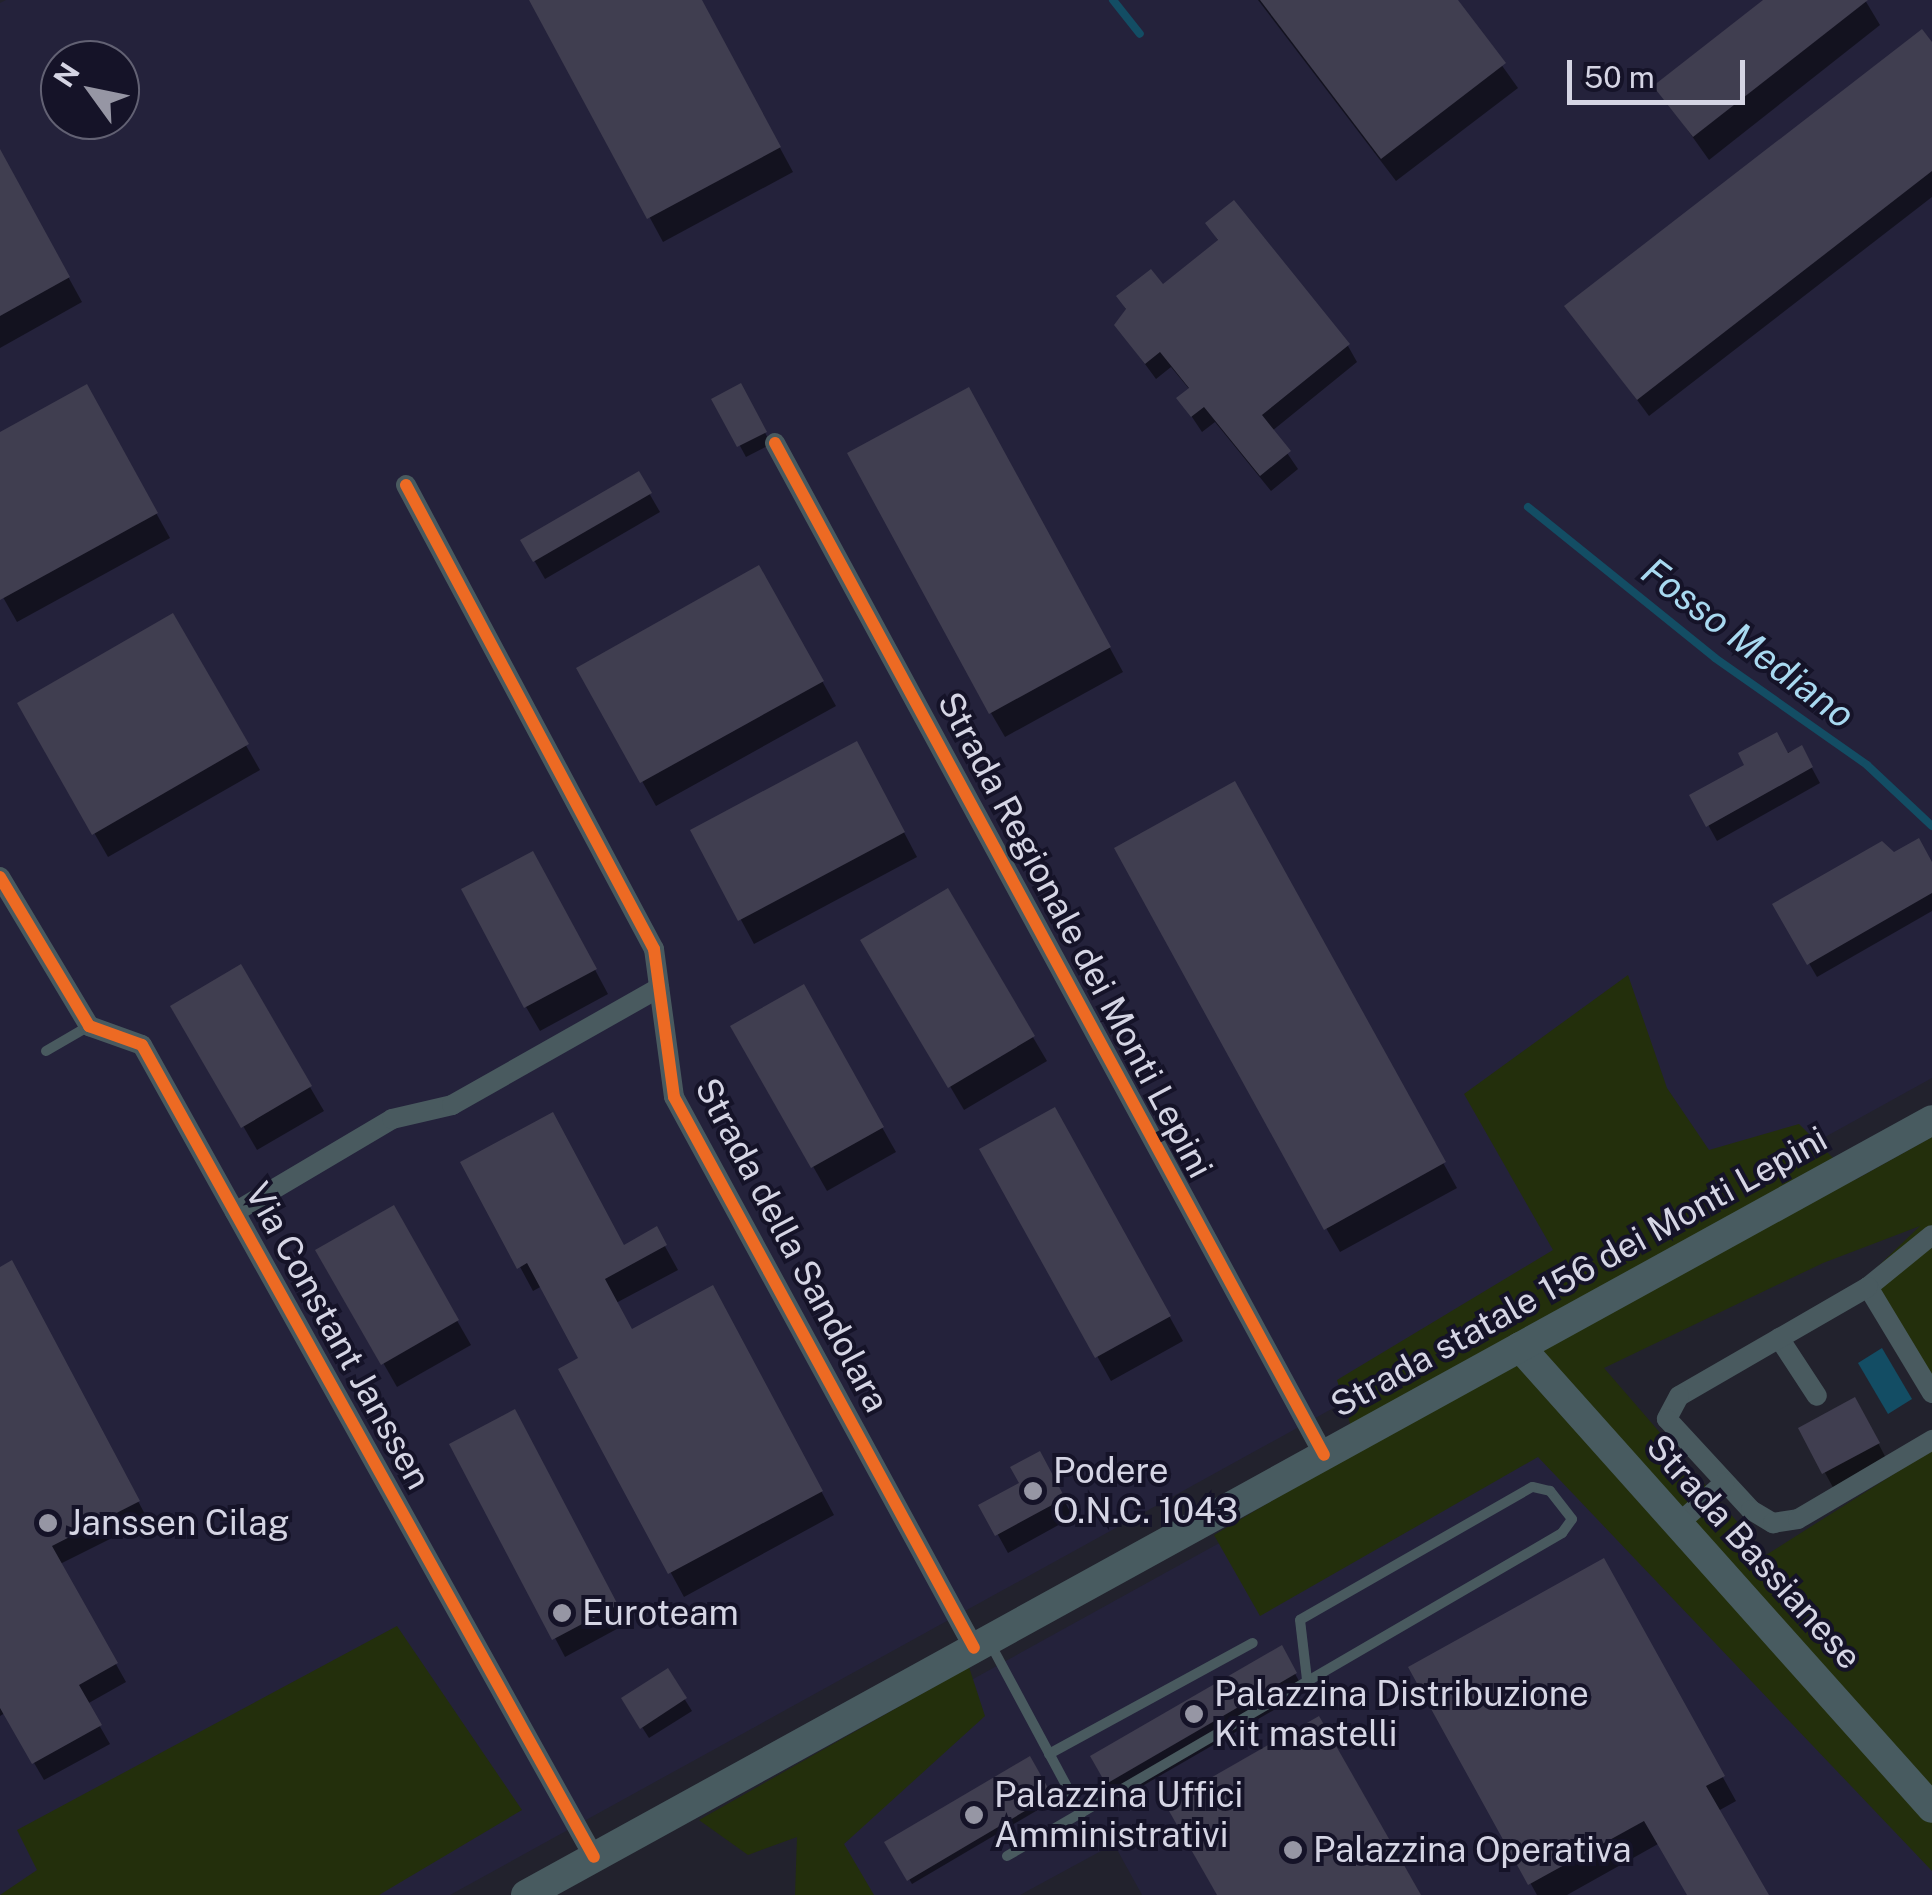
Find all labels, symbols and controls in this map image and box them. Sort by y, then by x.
north arrow [40,40,140,140]
scale bar [1572,40,1750,102]
text: N [46,56,86,93]
text: 50 m [1584,59,1655,95]
water label: Fosso Mediano [1633,548,1863,738]
street label: Strada Regionale dei Monti Lepini [929,685,1221,1185]
street label: Strada della Sandolara [686,1071,898,1419]
street label: Strada statale 156 dei Monti Lepini [1323,1118,1835,1426]
street label: Via Constant Janssen [236,1175,440,1497]
street label: Strada Bassianese [1638,1426,1870,1678]
place label: Podere O.N.C. 1043 [1053,1450,1238,1532]
marker: Podere O.N.C. 1043 [1022,1480,1044,1502]
place label: Janssen Cilag [68,1502,289,1544]
marker: Janssen Cilag [37,1512,59,1534]
place label: Euroteam [582,1592,739,1634]
marker: Euroteam [551,1602,573,1624]
place label: Palazzina Distribuzione Kit mastelli [1214,1673,1589,1755]
marker: Palazzina Distribuzione Kit mastelli [1183,1703,1205,1725]
place label: Palazzina Uffici Amministrativi [994,1774,1243,1856]
marker: Palazzina Uffici Amministrativi [963,1804,985,1826]
place label: Palazzina Operativa [1313,1829,1632,1871]
marker: Palazzina Operativa [1282,1839,1304,1861]

